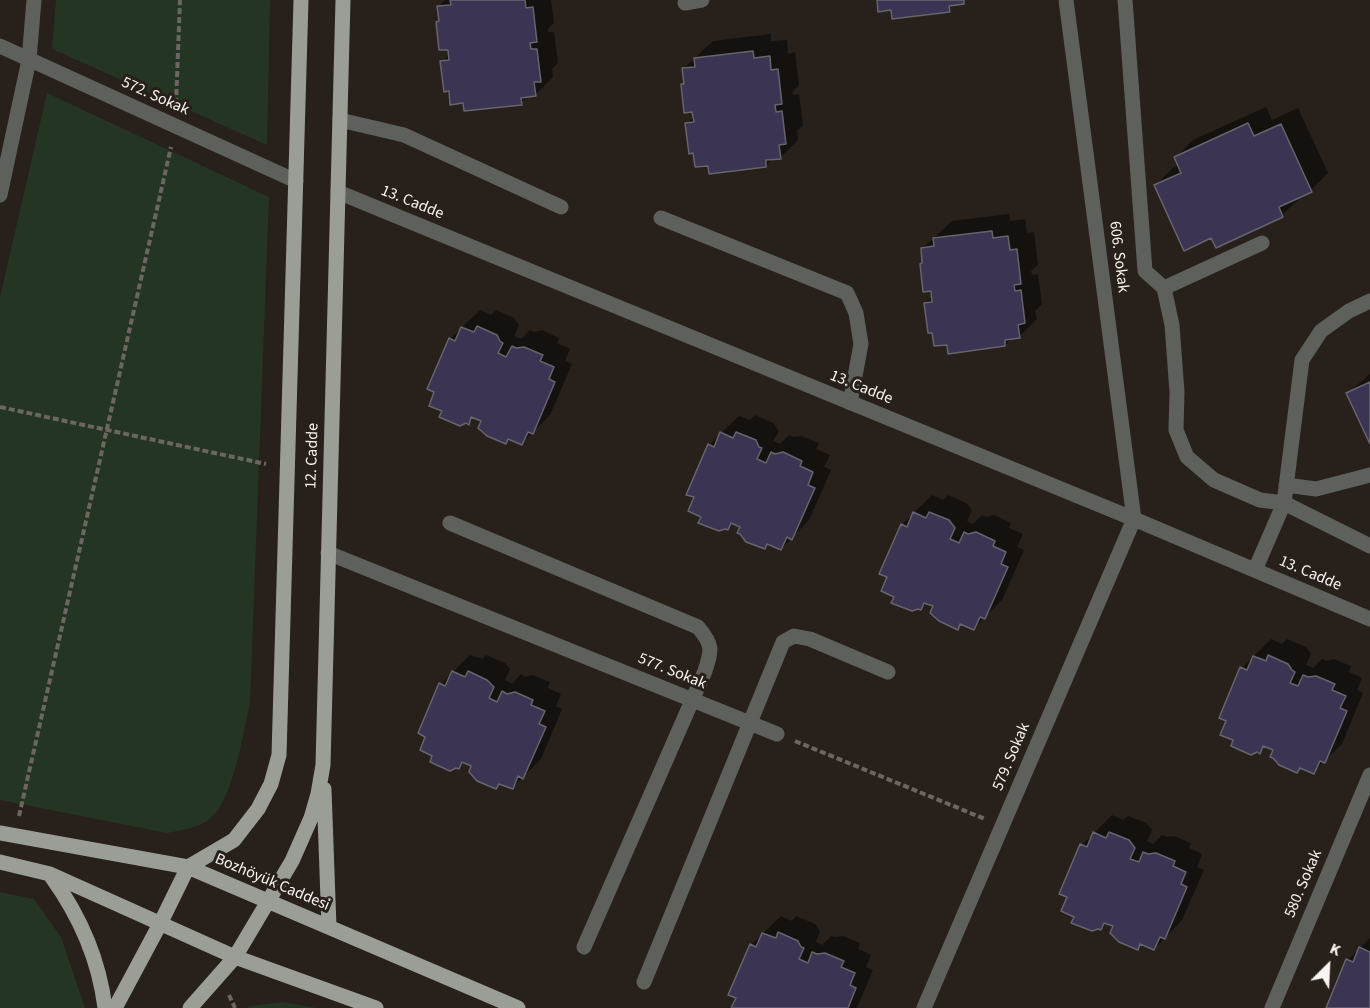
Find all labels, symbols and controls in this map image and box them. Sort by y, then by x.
street label: 572. Sokak [118,74,192,120]
street label: 13. Cadde [378,182,446,224]
street label: 606. Sokak [1104,220,1132,294]
street label: 13. Cadde [827,367,895,409]
street label: 12. Cadde [302,423,324,489]
street label: 13. Cadde [1276,552,1344,596]
street label: 577. Sokak [635,650,709,694]
street label: 579. Sokak [989,720,1035,794]
street label: 580. Sokak [1281,847,1327,921]
street label: Bozhöyük Caddesi [212,850,332,916]
north arrow [1298,936,1358,996]
text: K [1326,938,1344,962]

